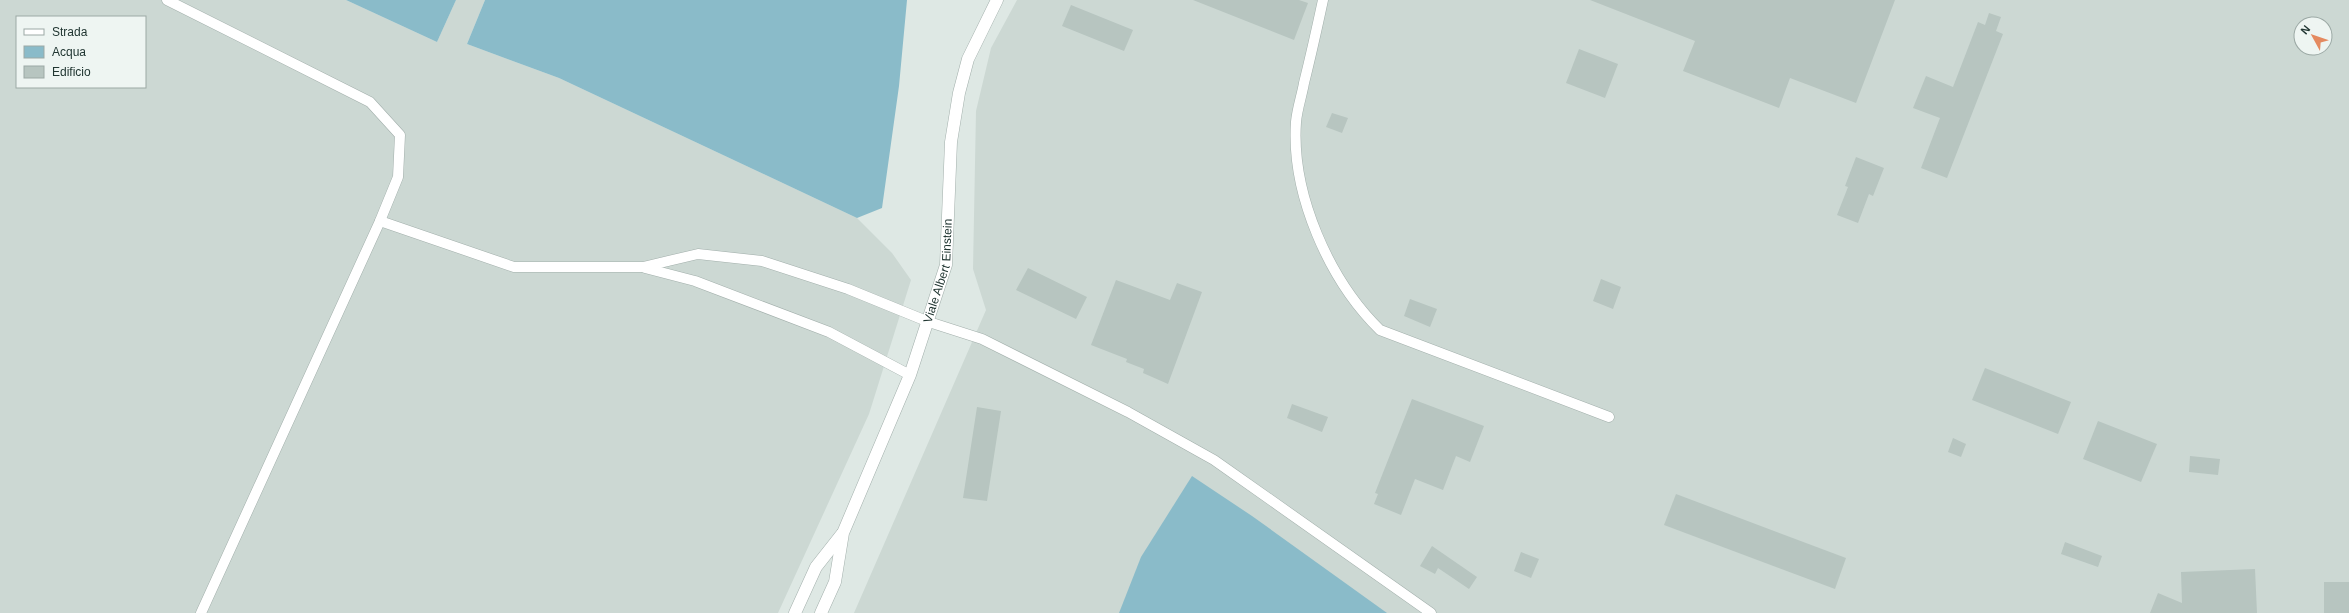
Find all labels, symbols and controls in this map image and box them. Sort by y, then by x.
legend [16,16,146,88]
north arrow [2293,16,2333,56]
text: N [2298,23,2313,36]
text: Strada [52,25,88,39]
text: Acqua [52,45,86,59]
text: Edificio [52,65,91,79]
street label: Viale Albert Einstein [921,218,955,325]

